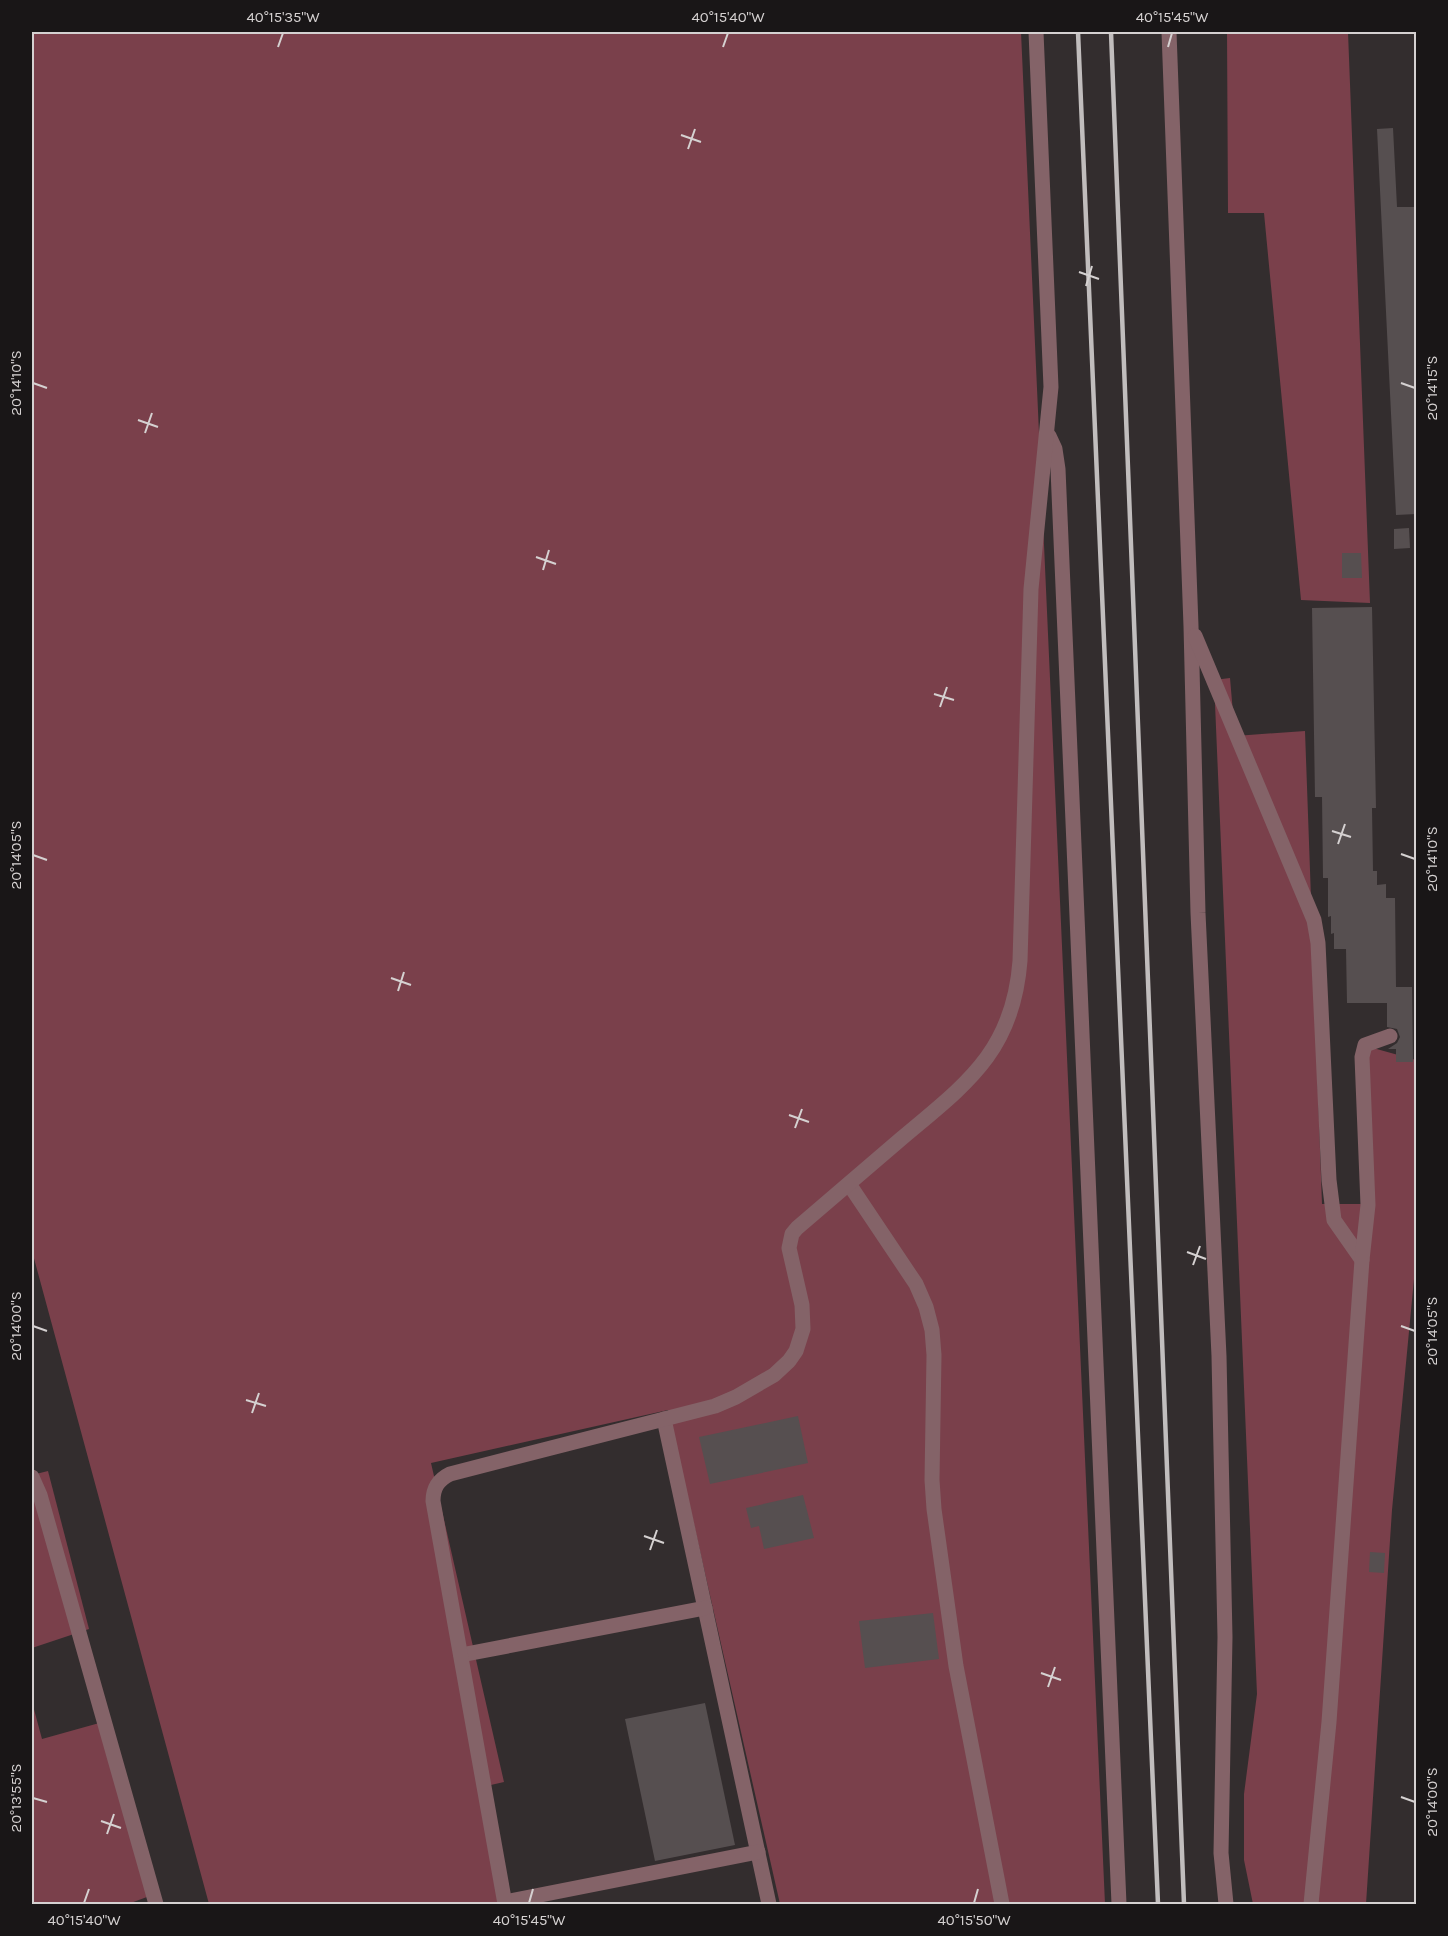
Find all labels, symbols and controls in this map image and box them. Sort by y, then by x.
text: 40°15'35"W [246,8,320,26]
text: 40°15'40"W [691,8,765,26]
text: 40°15'45"W [1136,8,1209,26]
text: 20°14'10"S [7,350,25,416]
text: 20°14'15"S [1423,355,1441,421]
text: 20°14'05"S [7,820,25,890]
text: 20°14'10"S [1423,826,1441,892]
text: 20°14'00"S [7,1291,25,1361]
text: 20°14'05"S [1423,1296,1441,1366]
text: 20°13'55"S [7,1763,25,1833]
text: 20°14'00"S [1423,1767,1441,1837]
text: 40°15'40"W [47,1911,121,1929]
text: 40°15'45"W [493,1911,566,1929]
text: 40°15'50"W [937,1911,1011,1929]

